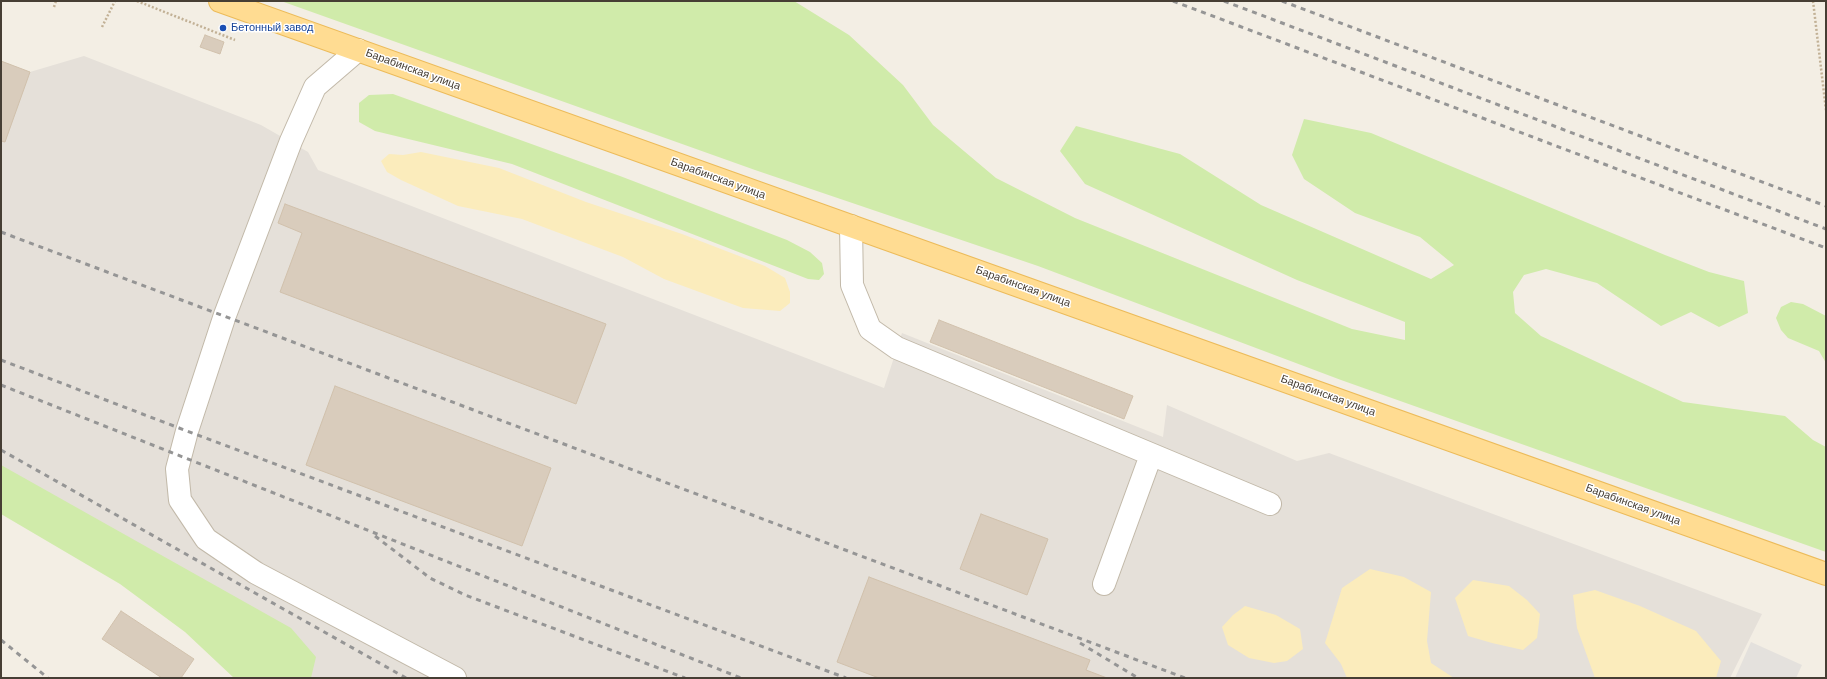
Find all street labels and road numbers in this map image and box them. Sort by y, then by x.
street label: Барабинская улица [364,47,462,93]
street label: Барабинская улица [669,156,767,202]
street label: Барабинская улица [974,264,1072,310]
street label: Барабинская улица [1279,373,1377,419]
street label: Барабинская улица [1584,482,1682,528]

